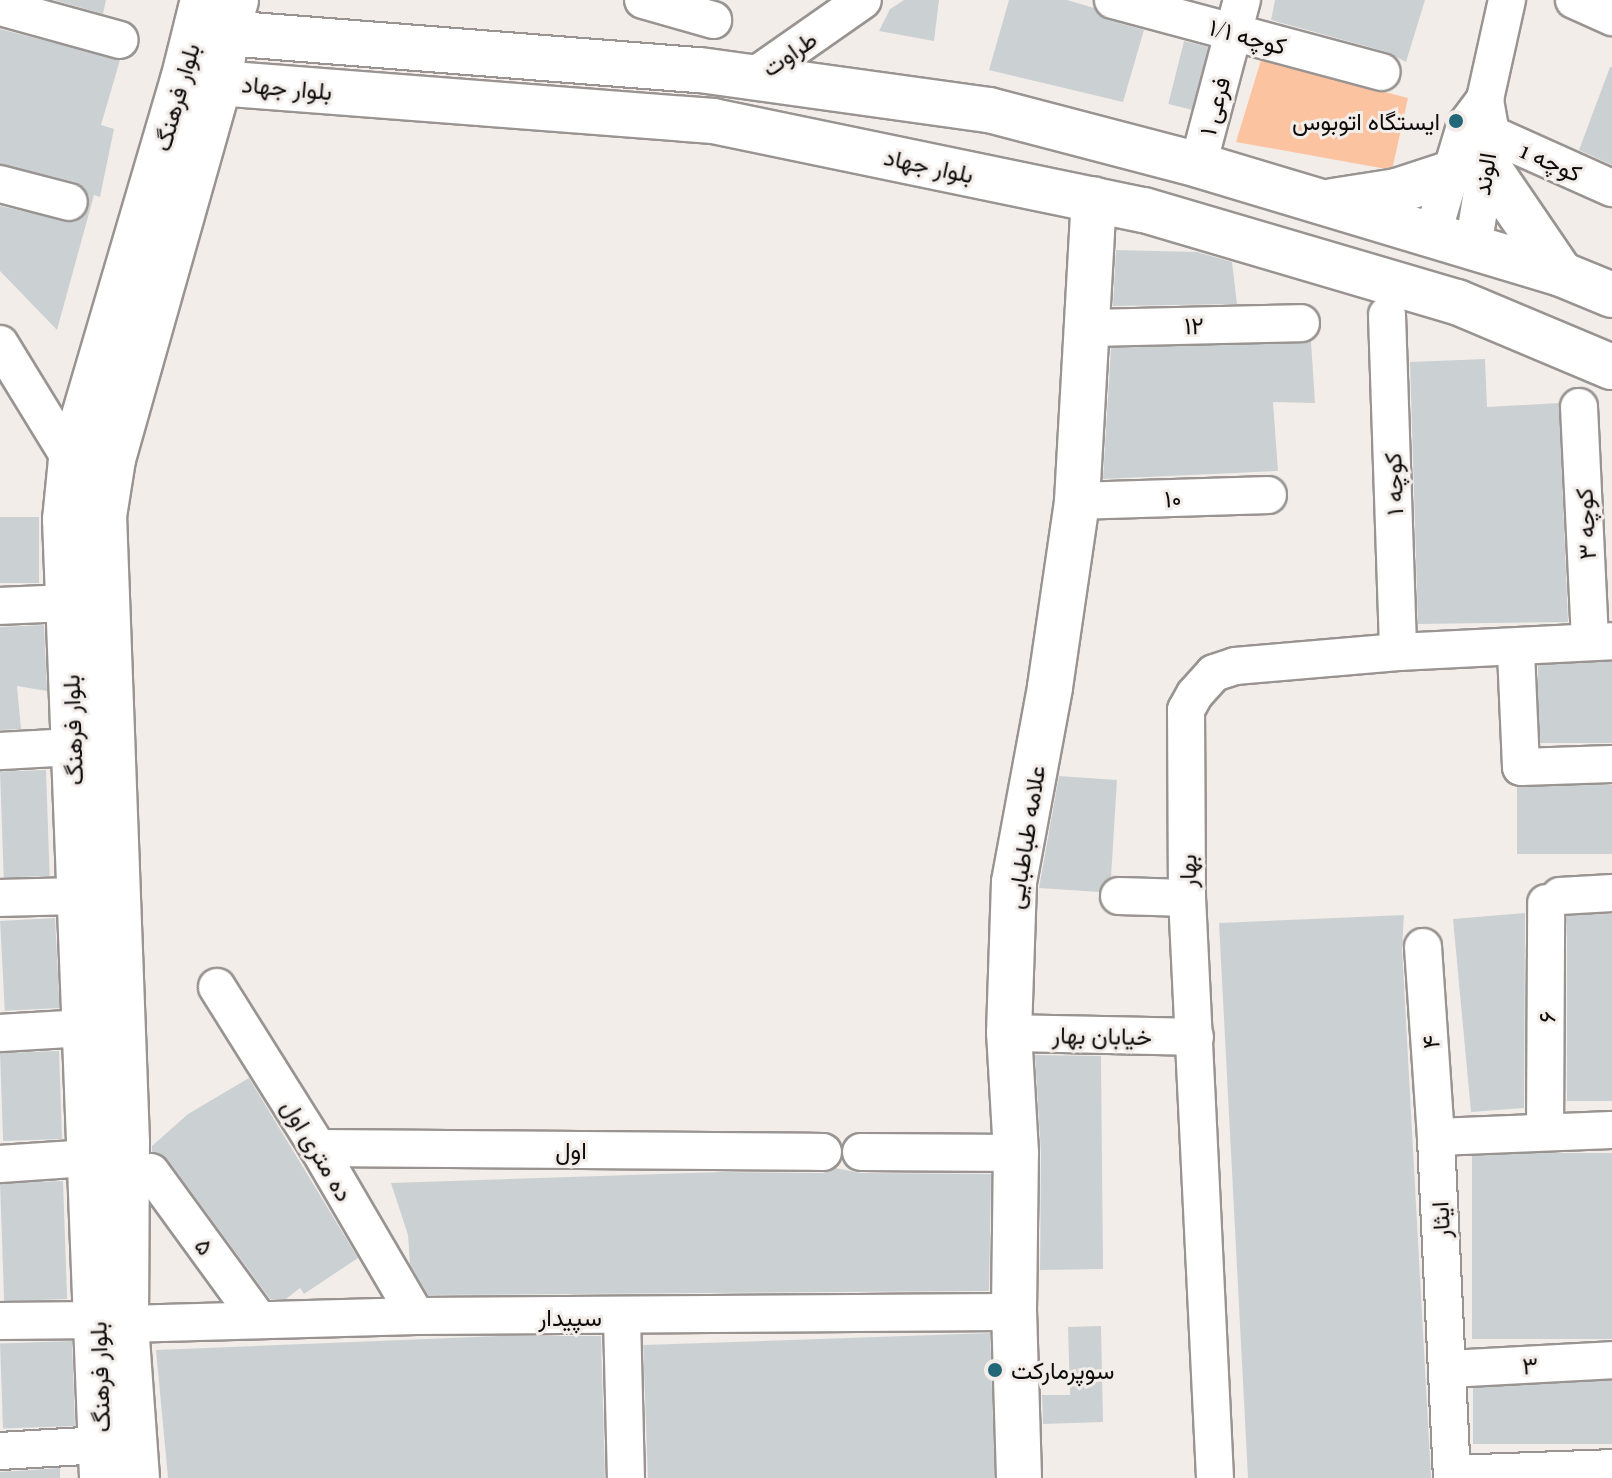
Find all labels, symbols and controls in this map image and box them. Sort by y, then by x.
street label: کوچه ۱/۱ [1206,12,1290,60]
street label: طراوت [756,24,822,82]
street label: بلوار فرهنگ [147,40,205,154]
street label: بلوار جهاد [240,69,334,105]
street label: فرعی ۱ [1192,74,1236,138]
place label: ایستگاه اتوبوس [1292,107,1440,135]
marker: ایستگاه اتوبوس [1447,112,1465,130]
street label: کوچه 1 [1516,135,1586,187]
street label: بلوار جهاد [882,141,976,189]
street label: الوند [1466,151,1502,197]
street label: ۱۲ [1184,310,1204,340]
street label: کوچه ۱ [1378,452,1408,516]
street label: ۱۰ [1164,483,1182,513]
street label: کوچه ۳ [1569,487,1601,561]
street label: بلوار فرهنگ [56,674,88,786]
street label: علامه طباطبایی [999,763,1051,911]
street label: بهار [1173,854,1201,888]
street label: ۶ [1532,1011,1560,1023]
street label: خیابان بهار [1052,1020,1152,1050]
street label: ۴ [1415,1034,1445,1050]
street label: ده متری اول [276,1094,360,1206]
street label: اول [555,1136,587,1164]
street label: ایثار [1425,1201,1455,1239]
street label: ۵ [189,1232,221,1260]
street label: سپیدار [538,1303,602,1331]
street label: بلوار فرهنگ [83,1321,115,1433]
street label: ۳ [1521,1350,1539,1380]
place label: سوپرمارکت [1011,1356,1114,1384]
marker: سوپرمارکت [986,1361,1004,1379]

